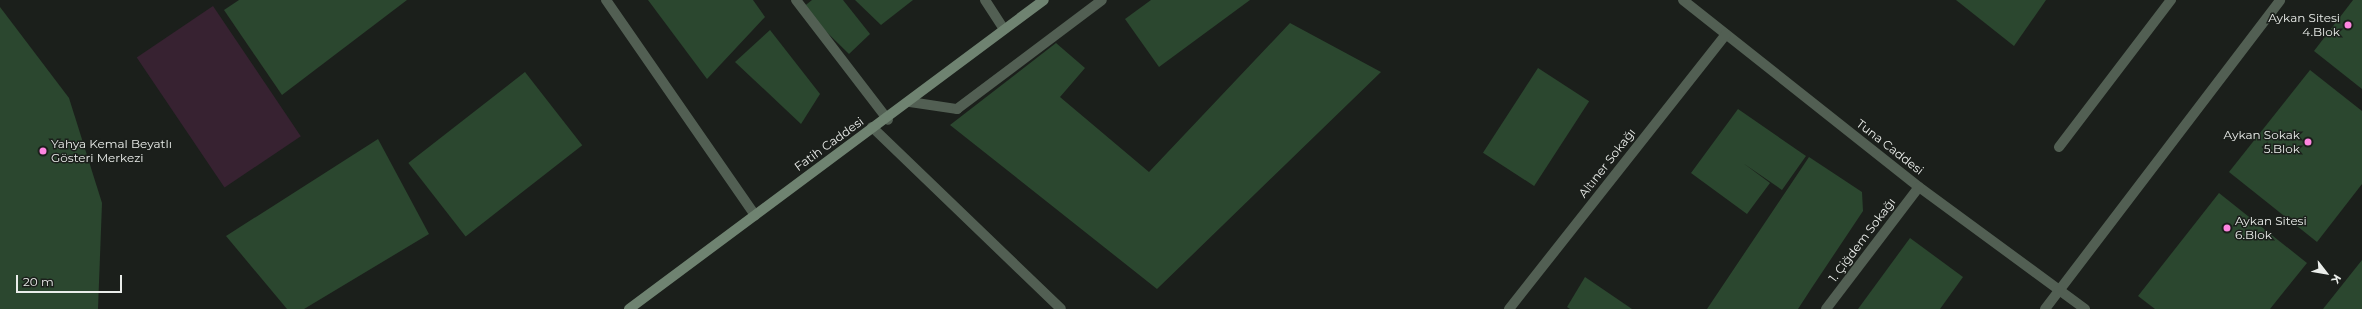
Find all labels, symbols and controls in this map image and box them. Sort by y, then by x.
place label: Aykan Sitesi 4.Blok [2268,11,2340,39]
marker: Aykan Sitesi 4.Blok [2343,20,2353,30]
street label: Fatih Caddesi [792,114,866,174]
street label: Tuna Caddesi [1854,116,1926,178]
street label: Altıner Sokağı [1576,126,1638,200]
place label: Aykan Sokak 5.Blok [2224,128,2300,156]
place label: Yahya Kemal Beyatlı Gösteri Merkezi [51,137,172,165]
marker: Aykan Sokak 5.Blok [2303,137,2313,147]
marker: Yahya Kemal Beyatlı Gösteri Merkezi [38,146,48,156]
street label: 1. Çiğdem Sokağı [1826,195,1898,285]
place label: Aykan Sitesi 6.Blok [2235,214,2307,242]
marker: Aykan Sitesi 6.Blok [2222,223,2232,233]
north arrow [2306,253,2346,293]
scale bar [18,267,124,293]
text: K [2328,272,2344,286]
text: 20 m [23,274,54,289]

